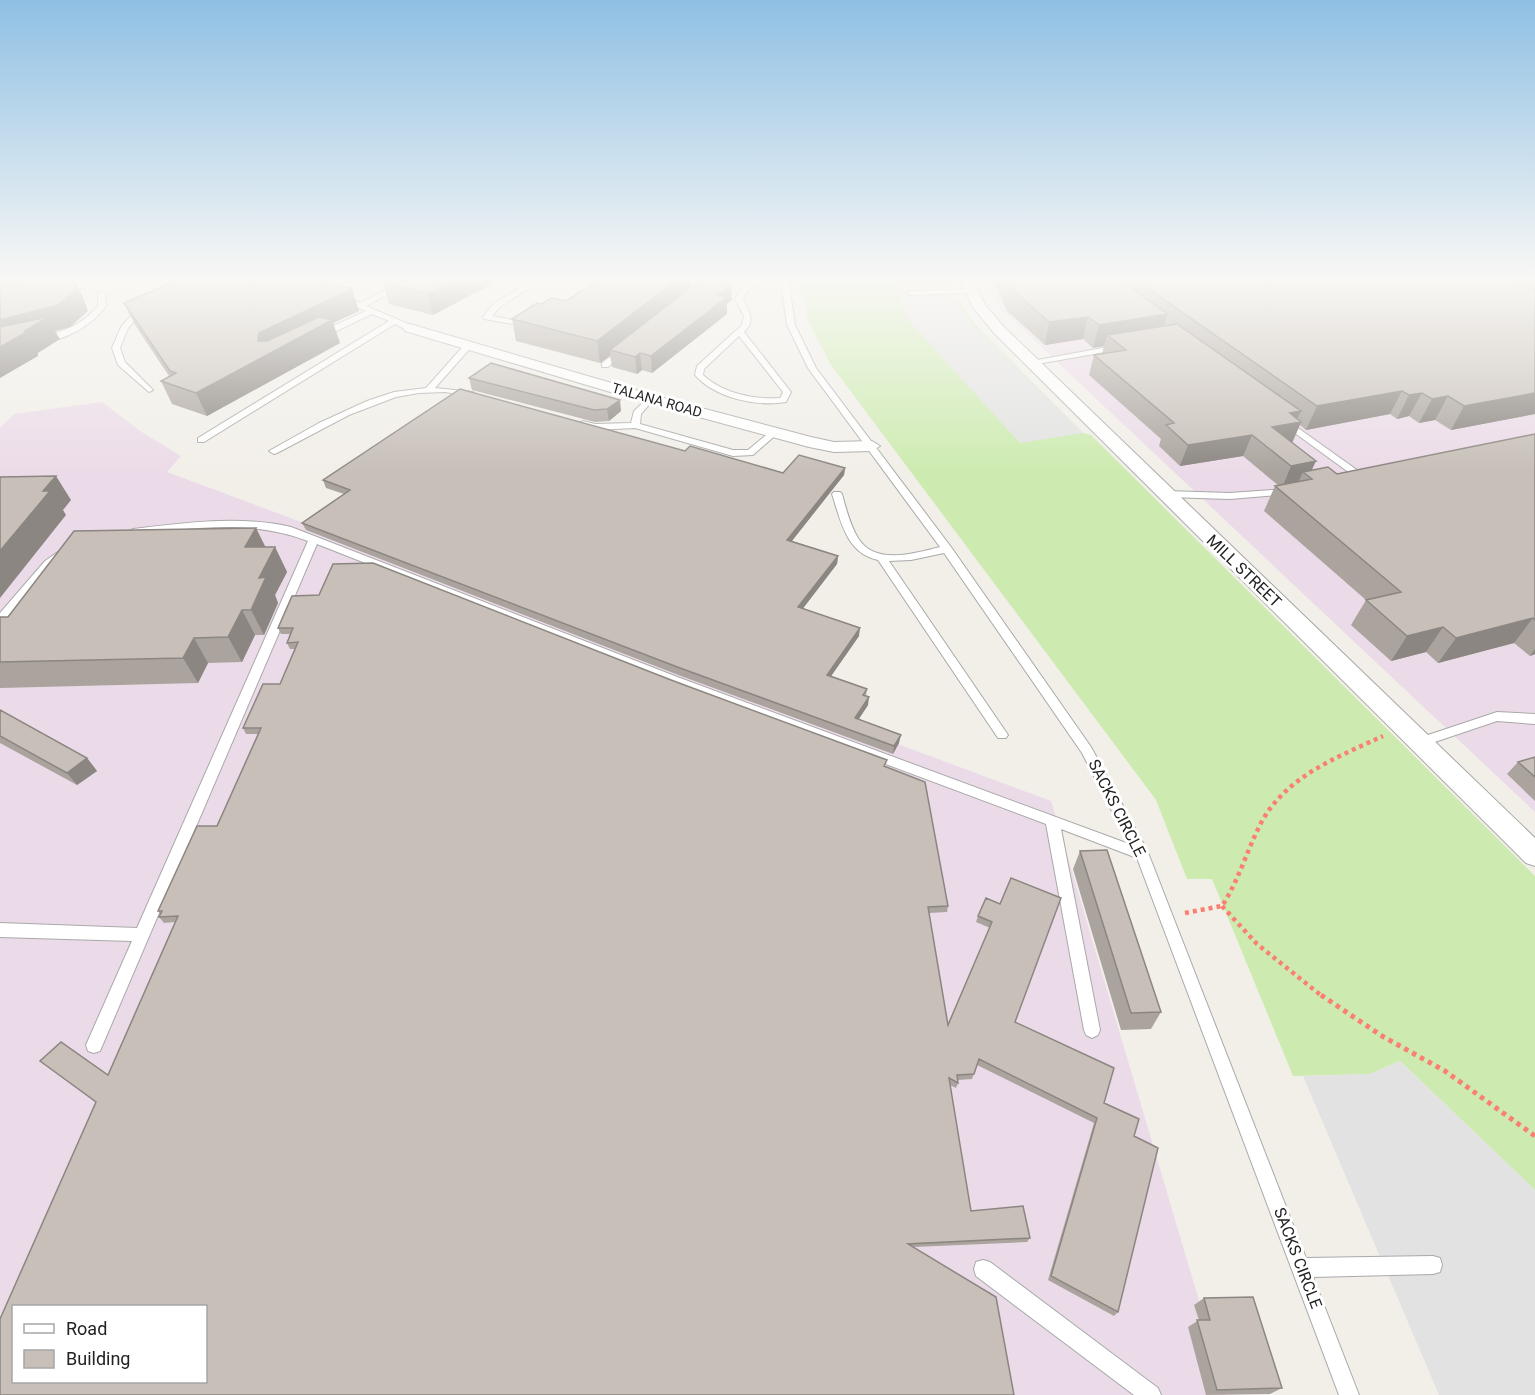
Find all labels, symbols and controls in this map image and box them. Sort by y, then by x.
street label: TALANA ROAD [610,380,704,420]
street label: MILL STREET [1203,531,1286,612]
street label: SACKS CIRCLE [1084,756,1150,860]
street label: SACKS CIRCLE [1270,1205,1326,1311]
legend [12,1305,207,1383]
text: Road [66,1318,107,1339]
text: Building [66,1348,130,1369]

